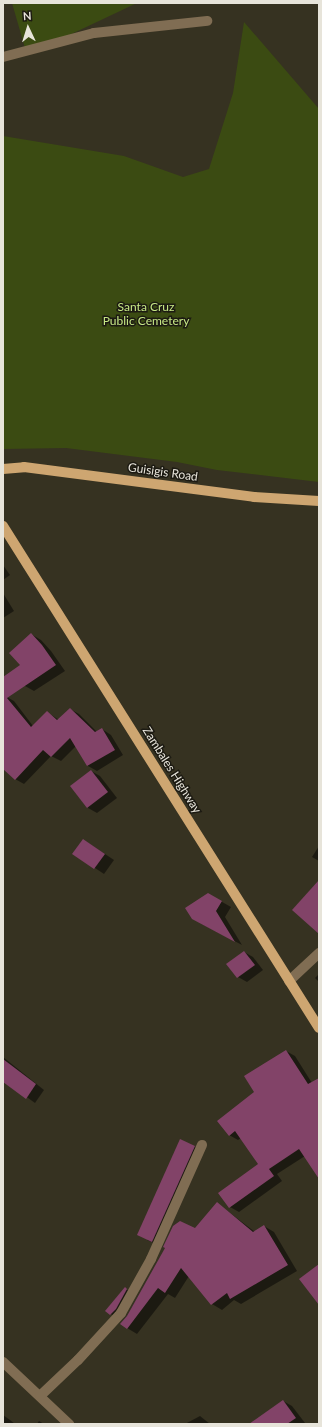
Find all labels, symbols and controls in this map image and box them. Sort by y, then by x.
north arrow [8,8,48,48]
text: N [22,9,32,22]
park label: Santa Cruz Public Cemetery [103,300,189,328]
street label: Guisigis Road [127,460,199,484]
street label: Zambales Highway [140,724,204,816]

